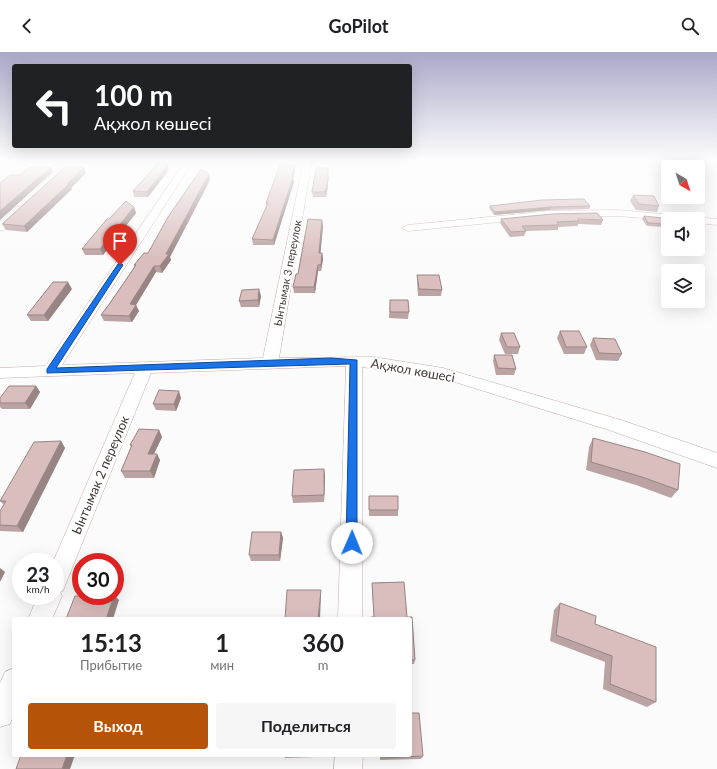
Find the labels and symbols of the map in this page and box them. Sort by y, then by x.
north arrow [661,160,705,204]
street label: Ынтымак 3 переулок [270,219,304,327]
pin [103,224,137,265]
street label: Ақжол көшесі [370,355,456,385]
street label: Ынтымак 2 переулок [68,413,132,537]
position arrow [331,522,373,564]
speed limit sign: 30 [72,553,124,605]

